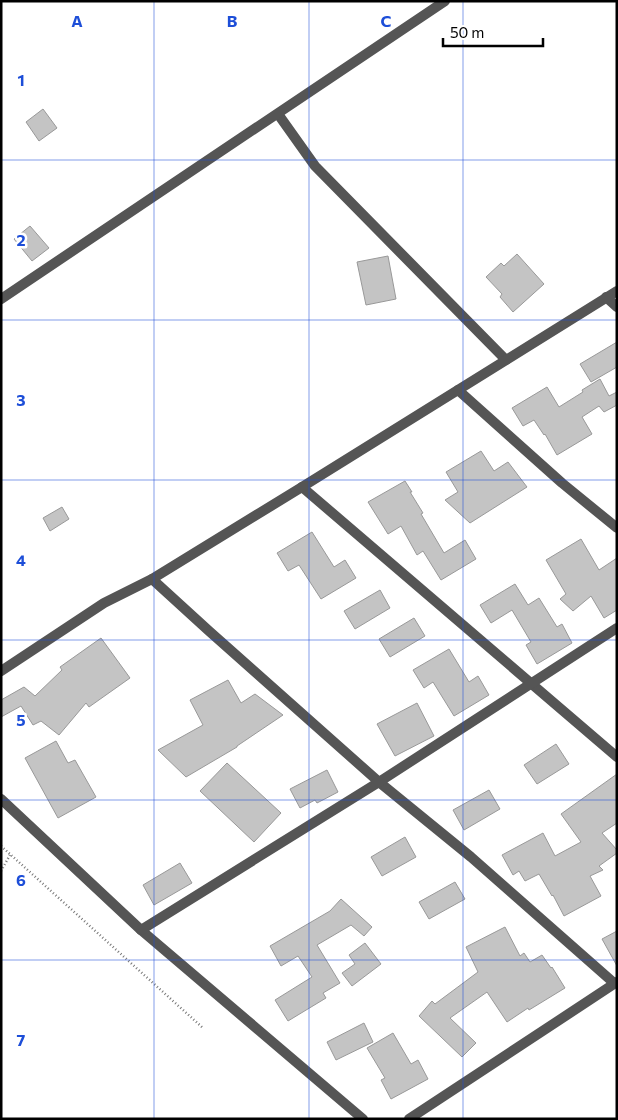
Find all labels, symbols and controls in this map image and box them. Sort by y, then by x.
text: A [71,11,83,30]
text: B [227,11,238,30]
text: C [381,11,392,30]
scale bar [443,15,543,47]
text: 50 m [450,23,484,41]
text: 1 [17,70,25,89]
text: 2 [16,230,26,249]
text: 3 [16,390,26,409]
text: 4 [16,550,26,569]
text: 5 [16,710,26,729]
text: 6 [16,870,26,889]
text: 7 [17,1030,26,1049]

